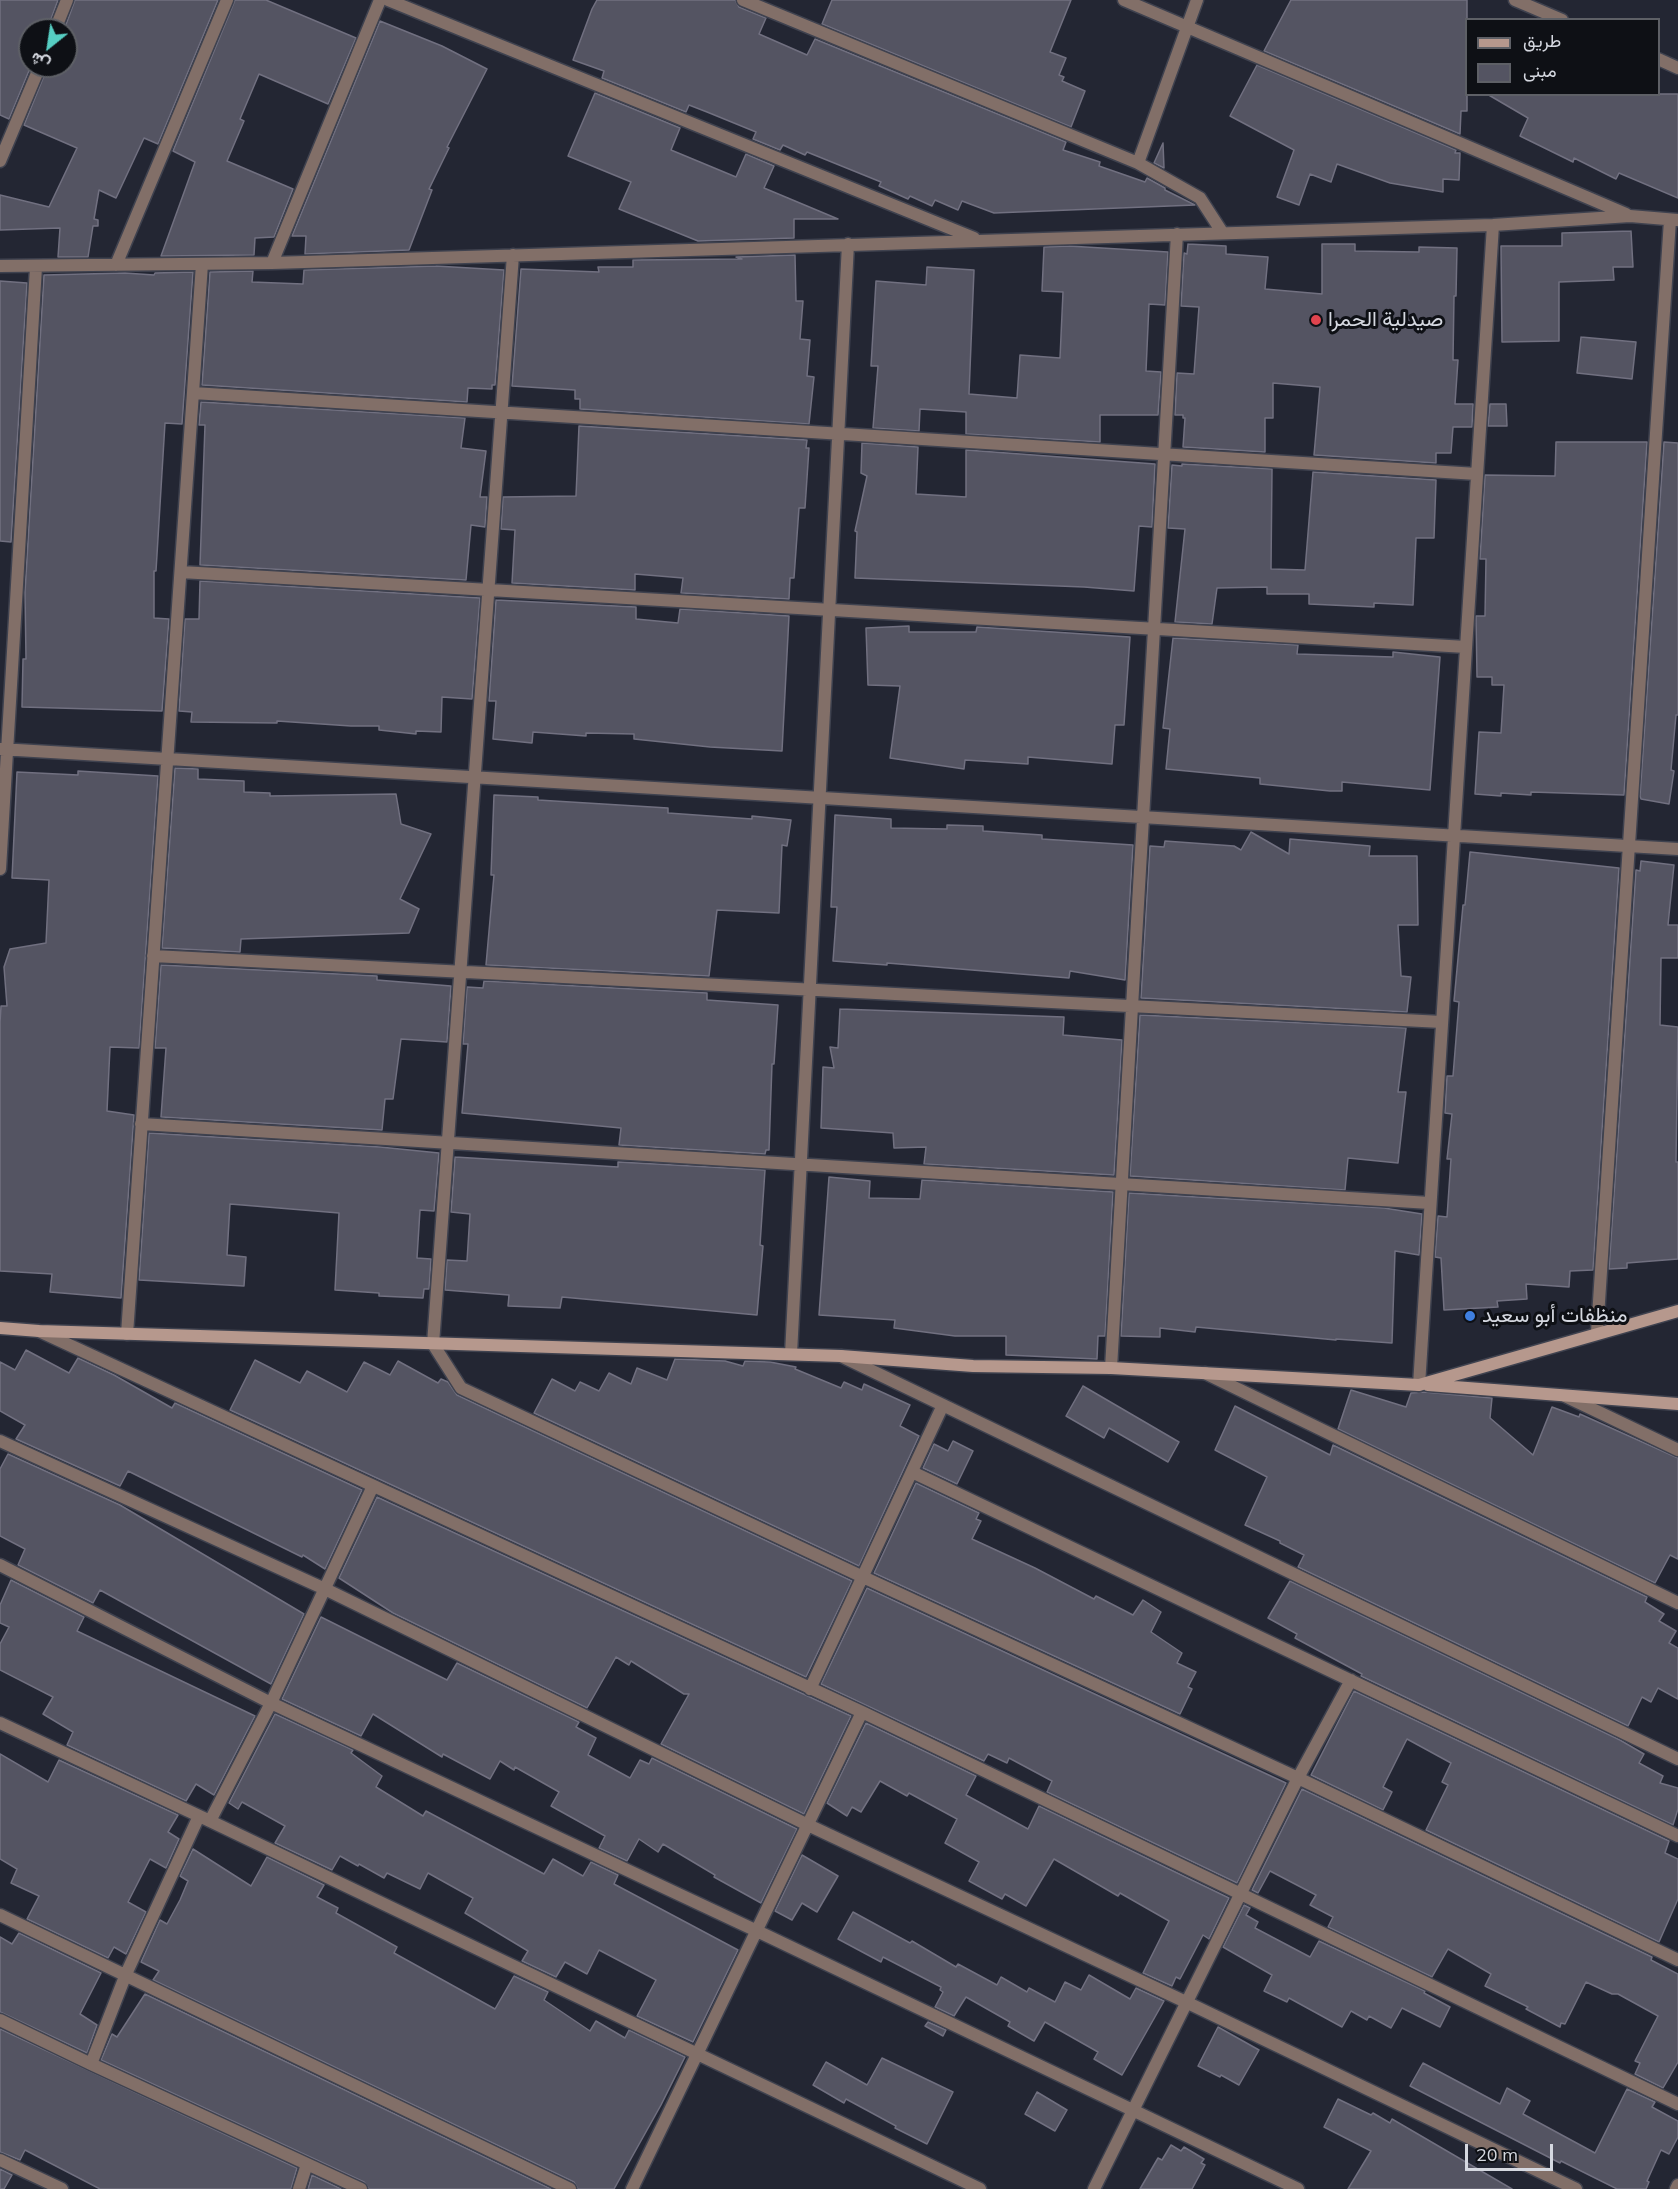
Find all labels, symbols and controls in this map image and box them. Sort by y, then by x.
north arrow [18,18,78,78]
legend [1465,18,1660,96]
text: طريق [1523,29,1561,52]
text: ش [27,48,53,75]
text: مبنى [1523,59,1557,82]
place label: صيدلية الحمرا [1328,307,1443,333]
marker: صيدلية الحمرا [1309,313,1323,327]
place label: منظفات أبو سعيد [1482,1303,1627,1329]
marker: منظفات أبو سعيد [1463,1309,1477,1323]
scale bar [1468,2132,1556,2170]
text: 20 m [1476,2143,1518,2166]

